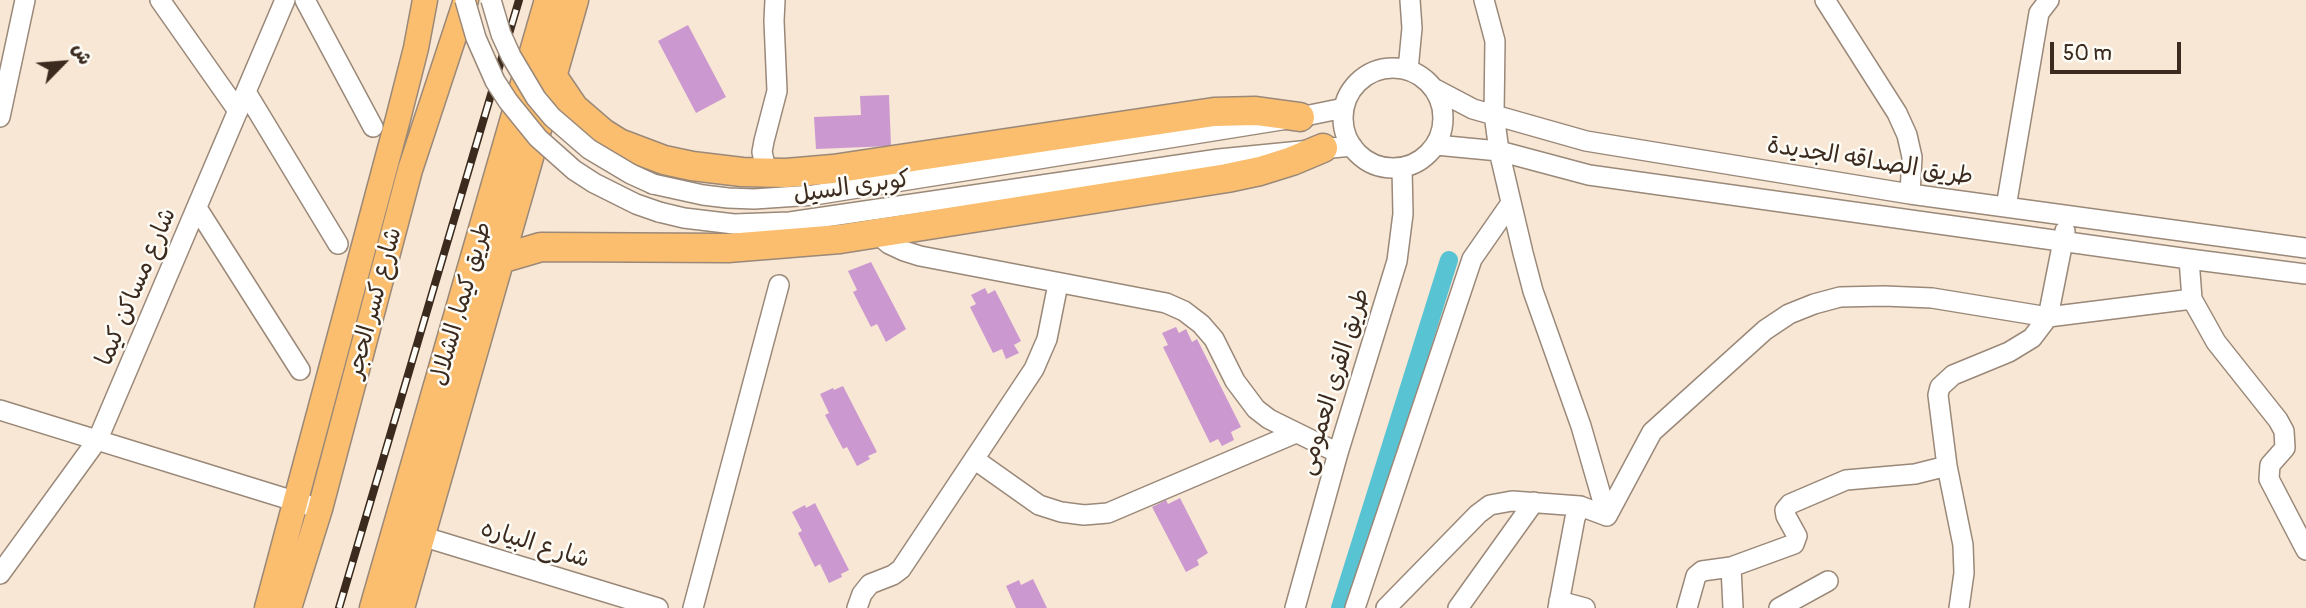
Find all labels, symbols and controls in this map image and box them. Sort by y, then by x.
north arrow [28,28,98,98]
scale bar [2054,28,2185,72]
text: ش [67,40,97,69]
text: 50 m [2063,40,2112,67]
street label: طريق الصداقه الجديدة [1765,131,1975,193]
street label: كوبرى السيل [792,166,912,210]
street label: شارع مساكن كيما [91,204,183,370]
street label: طريق كيما, الشلال [425,219,499,389]
street label: شارع كسر الحجر [341,225,409,381]
street label: طريق القرى العمومى [1293,285,1377,479]
street label: شارع البياره [477,515,593,575]

